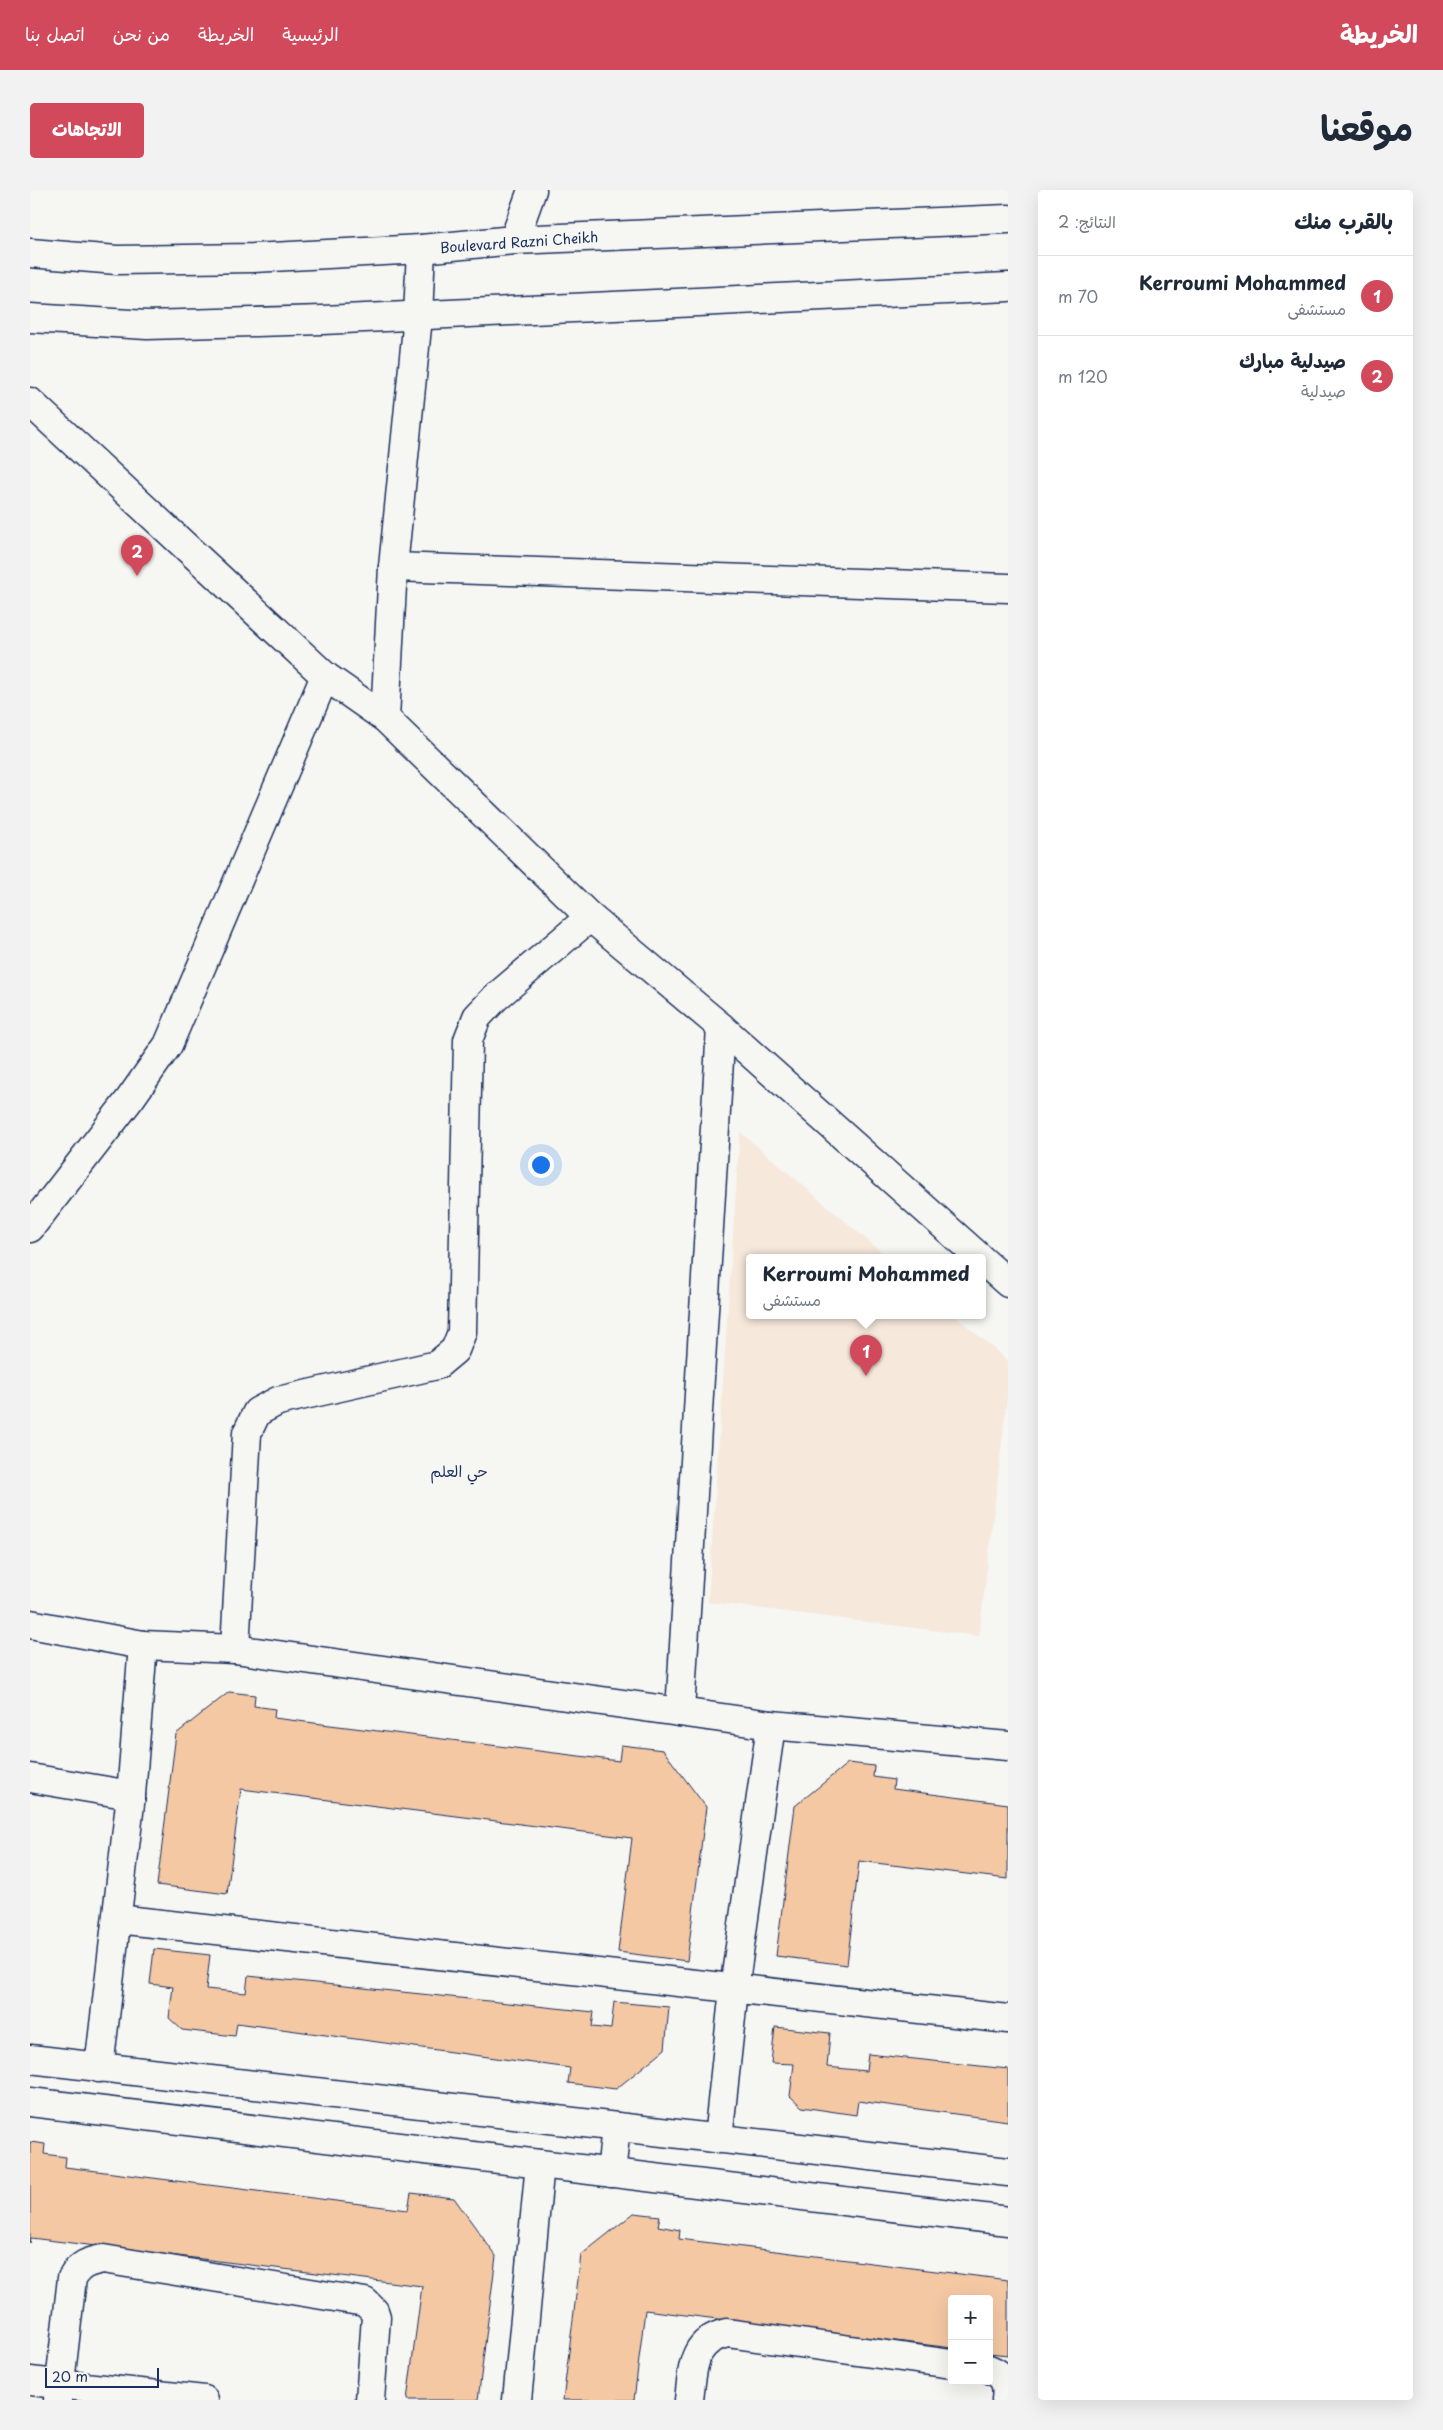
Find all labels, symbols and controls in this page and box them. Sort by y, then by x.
text: الخريطة [1340,15,1418,51]
text: اتصل بنا [25,20,85,47]
text: من نحن [113,20,170,47]
text: الخريطة [198,20,254,47]
text: الرئيسية [282,20,339,47]
text: موقعنا [1320,100,1413,153]
button: الاتجاهات [30,103,144,158]
text: بالقرب منك [1294,204,1393,236]
text: النتائج: 2 [1058,209,1116,233]
street label: Boulevard Razni Cheikh [439,226,599,258]
text: Kerroumi Mohammed [1139,268,1346,296]
text: 70 m [1058,284,1098,308]
text: 1 [1373,284,1381,308]
text: مستشفى [1287,296,1346,320]
text: صيدلية مبارك [1239,346,1346,374]
text: 120 m [1058,364,1108,388]
text: 2 [1371,364,1383,388]
text: صيدلية [1301,378,1346,402]
pin: 2 [121,535,153,576]
your location [528,1152,554,1178]
popup [746,1254,986,1319]
text: Kerroumi Mohammed [763,1259,969,1287]
text: مستشفى [763,1287,821,1311]
pin: 1 [850,1335,882,1376]
district label: حي العلم [430,1459,488,1485]
map controls [948,2295,993,2385]
button: + [948,2295,993,2340]
button: − [948,2340,993,2385]
scale bar [45,2365,159,2388]
text: 20 m [52,2366,88,2387]

